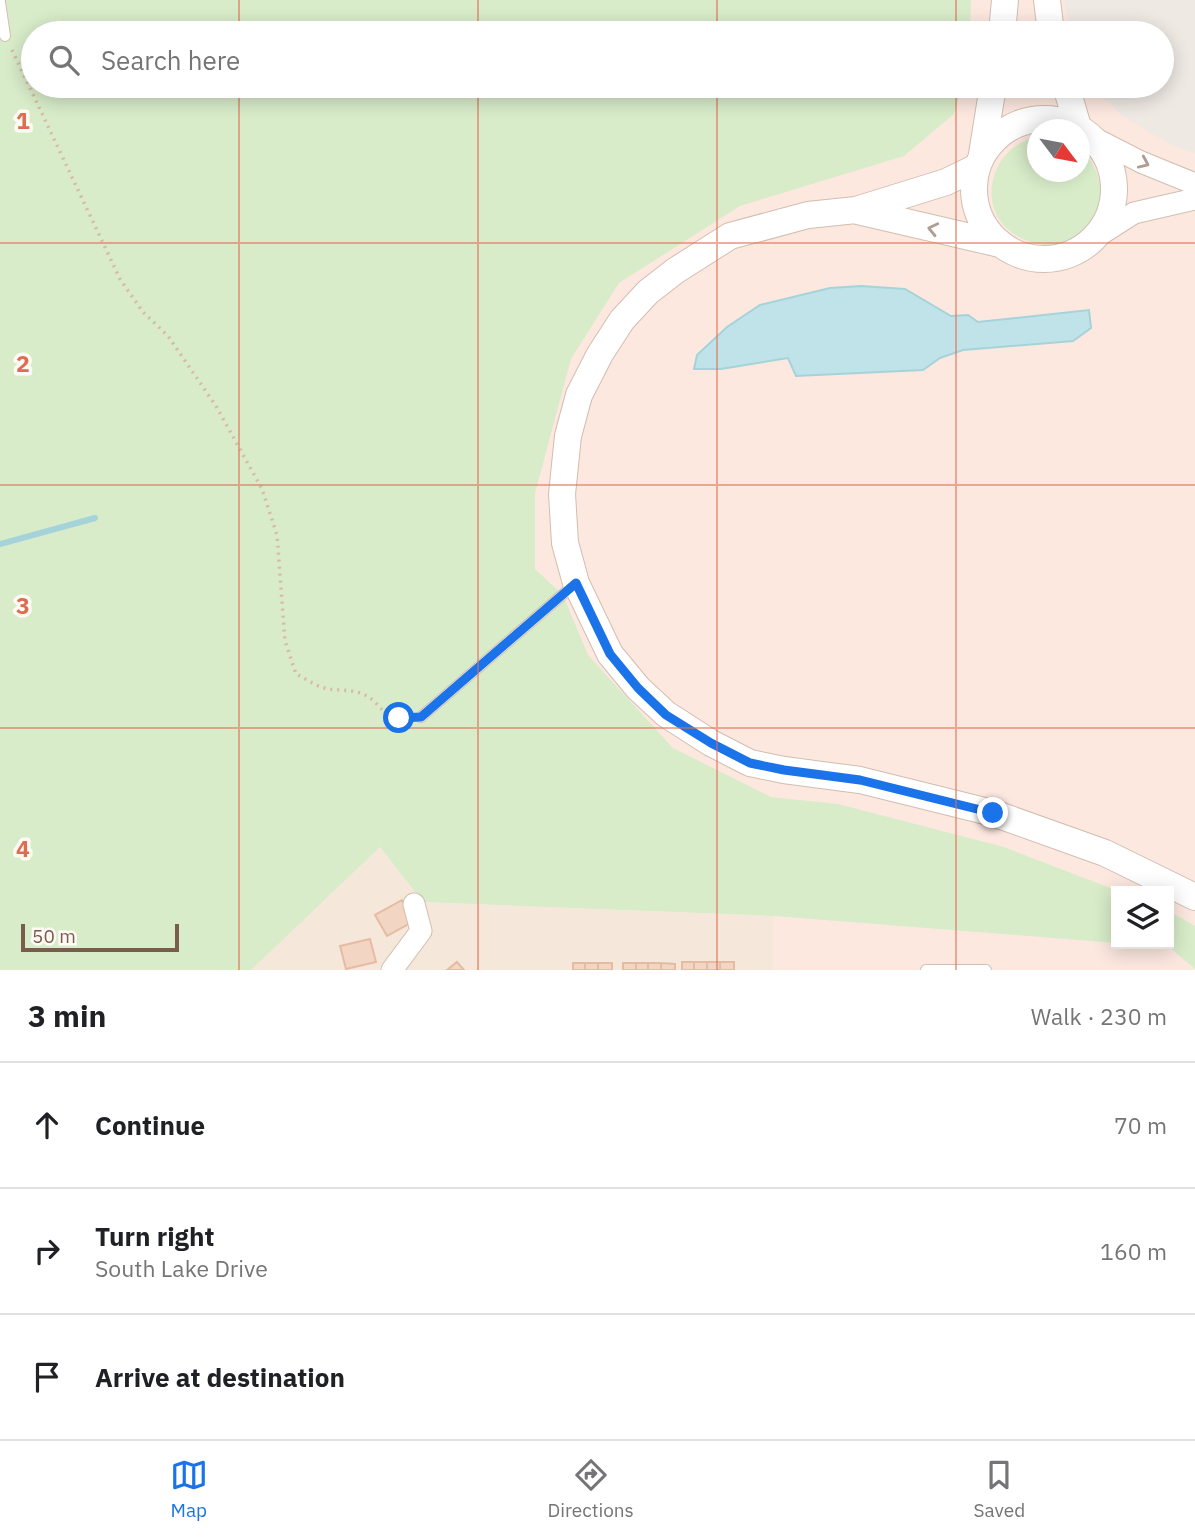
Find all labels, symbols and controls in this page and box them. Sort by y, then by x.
search box [21,21,1174,98]
icon: search [45,41,83,79]
text: Search here [101,43,240,77]
text: 1 [16,105,30,135]
north arrow [1027,119,1090,182]
one-way arrow [1137,154,1149,168]
one-way arrow [927,222,939,237]
text: 2 [16,348,30,378]
text: 3 [16,590,30,620]
route start [383,702,414,733]
route end [977,797,1008,828]
text: 4 [16,833,30,863]
map controls [1111,886,1174,949]
button: layers [1111,886,1174,949]
scale bar [21,921,178,953]
text: 50 m [32,924,76,948]
text: 3 min [28,996,106,1035]
text: Walk · 230 m [1031,1001,1167,1031]
icon: ahead [28,1106,66,1144]
text: Continue [95,1108,205,1142]
text: 70 m [1114,1110,1167,1140]
text: Turn right [95,1219,214,1253]
icon: right [28,1232,66,1270]
text: 160 m [1100,1236,1167,1266]
text: South Lake Drive [95,1253,268,1283]
icon: arrive [28,1358,66,1396]
text: Arrive at destination [95,1360,345,1394]
tab: Map [170,1456,208,1522]
tab: Directions [547,1456,634,1522]
tab: Saved [974,1456,1025,1522]

